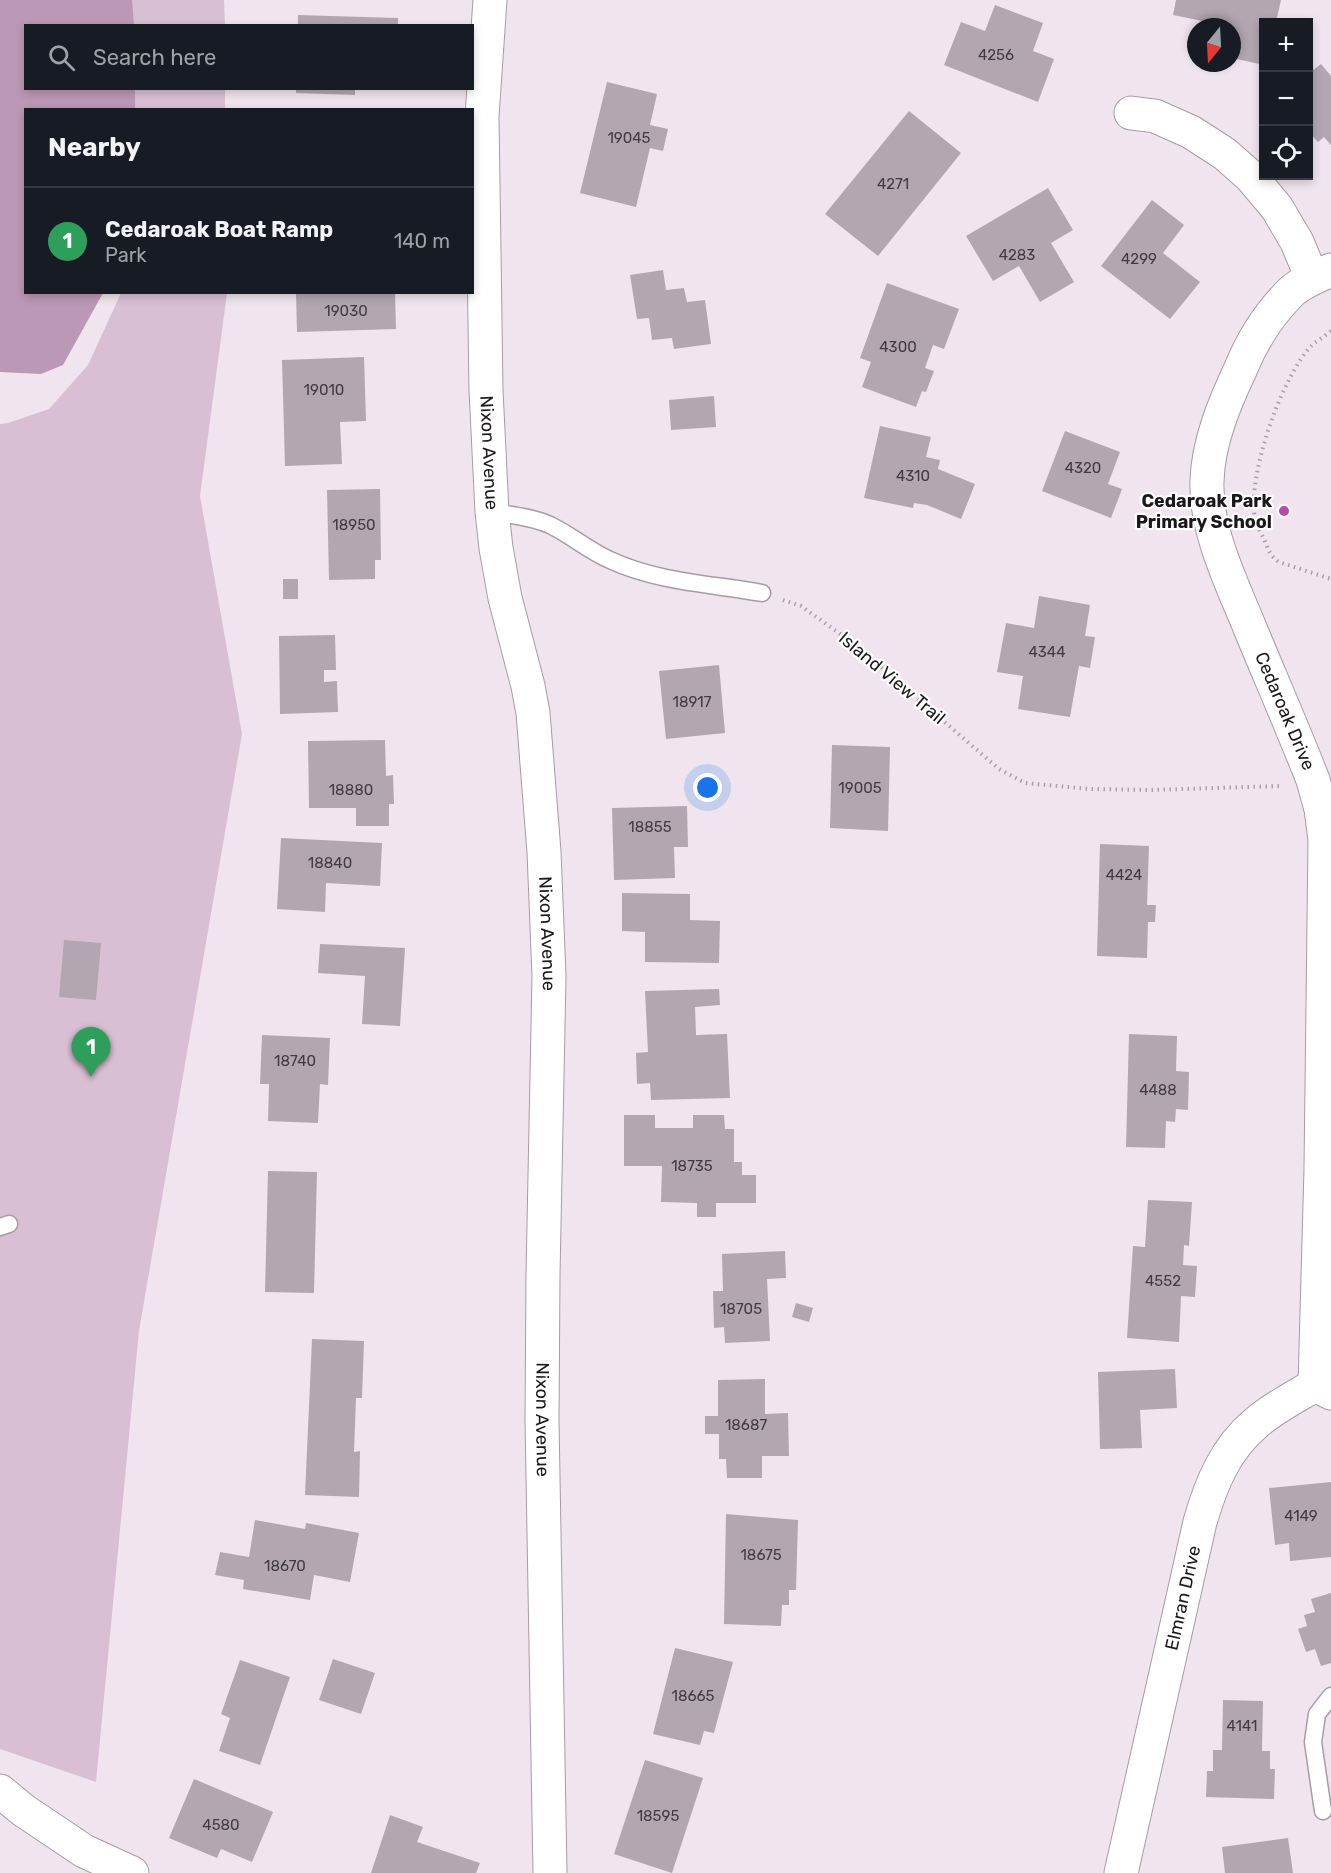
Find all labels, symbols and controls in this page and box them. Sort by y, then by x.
north arrow [1187,18,1241,72]
map controls [1259,18,1313,180]
button: + [1259,18,1313,72]
search box [24,24,474,90]
icon: search [45,41,78,74]
text: Search here [93,44,216,71]
house number: 4256 [978,46,1014,64]
button: − [1259,72,1313,126]
button: locate [1259,126,1313,180]
house number: 19045 [607,129,651,147]
text: Nearby [48,132,141,163]
house number: 4271 [877,175,909,193]
text: Cedaroak Boat Ramp [105,216,333,243]
text: 1 [63,229,72,253]
text: 140 m [394,229,450,253]
text: Park [105,243,147,267]
house number: 4283 [999,246,1035,264]
house number: 4299 [1121,250,1157,268]
house number: 19030 [324,302,368,320]
house number: 4300 [879,338,917,356]
house number: 19010 [304,381,344,399]
street label: Nixon Avenue [475,395,503,510]
house number: 4320 [1065,459,1101,477]
house number: 4310 [896,467,930,485]
place label: Cedaroak Park Primary School [1136,490,1272,533]
marker: Cedaroak Park Primary School [1277,504,1291,518]
house number: 18950 [332,516,376,534]
street label: Island View Trail [834,627,950,729]
house number: 4344 [1029,643,1065,661]
street label: Cedaroak Drive [1250,648,1320,774]
house number: 18917 [673,693,712,711]
your location [693,773,722,802]
house number: 19005 [838,779,882,797]
house number: 18880 [329,781,373,799]
house number: 18855 [628,818,672,836]
house number: 18840 [308,854,352,872]
house number: 4424 [1106,866,1142,884]
street label: Nixon Avenue [534,876,560,991]
pin: 1 [72,1028,110,1077]
house number: 18740 [274,1052,316,1070]
house number: 4488 [1139,1081,1177,1099]
house number: 18735 [671,1157,713,1175]
house number: 4552 [1145,1272,1181,1290]
house number: 18705 [720,1300,762,1318]
street label: Nixon Avenue [531,1362,554,1477]
house number: 18687 [725,1416,767,1434]
house number: 4149 [1284,1507,1318,1525]
street label: Elmran Drive [1160,1543,1205,1652]
house number: 18675 [740,1546,782,1564]
house number: 18670 [264,1557,306,1575]
house number: 18665 [672,1687,715,1705]
house number: 4141 [1227,1717,1257,1735]
house number: 18595 [637,1807,679,1825]
house number: 4580 [202,1816,240,1834]

